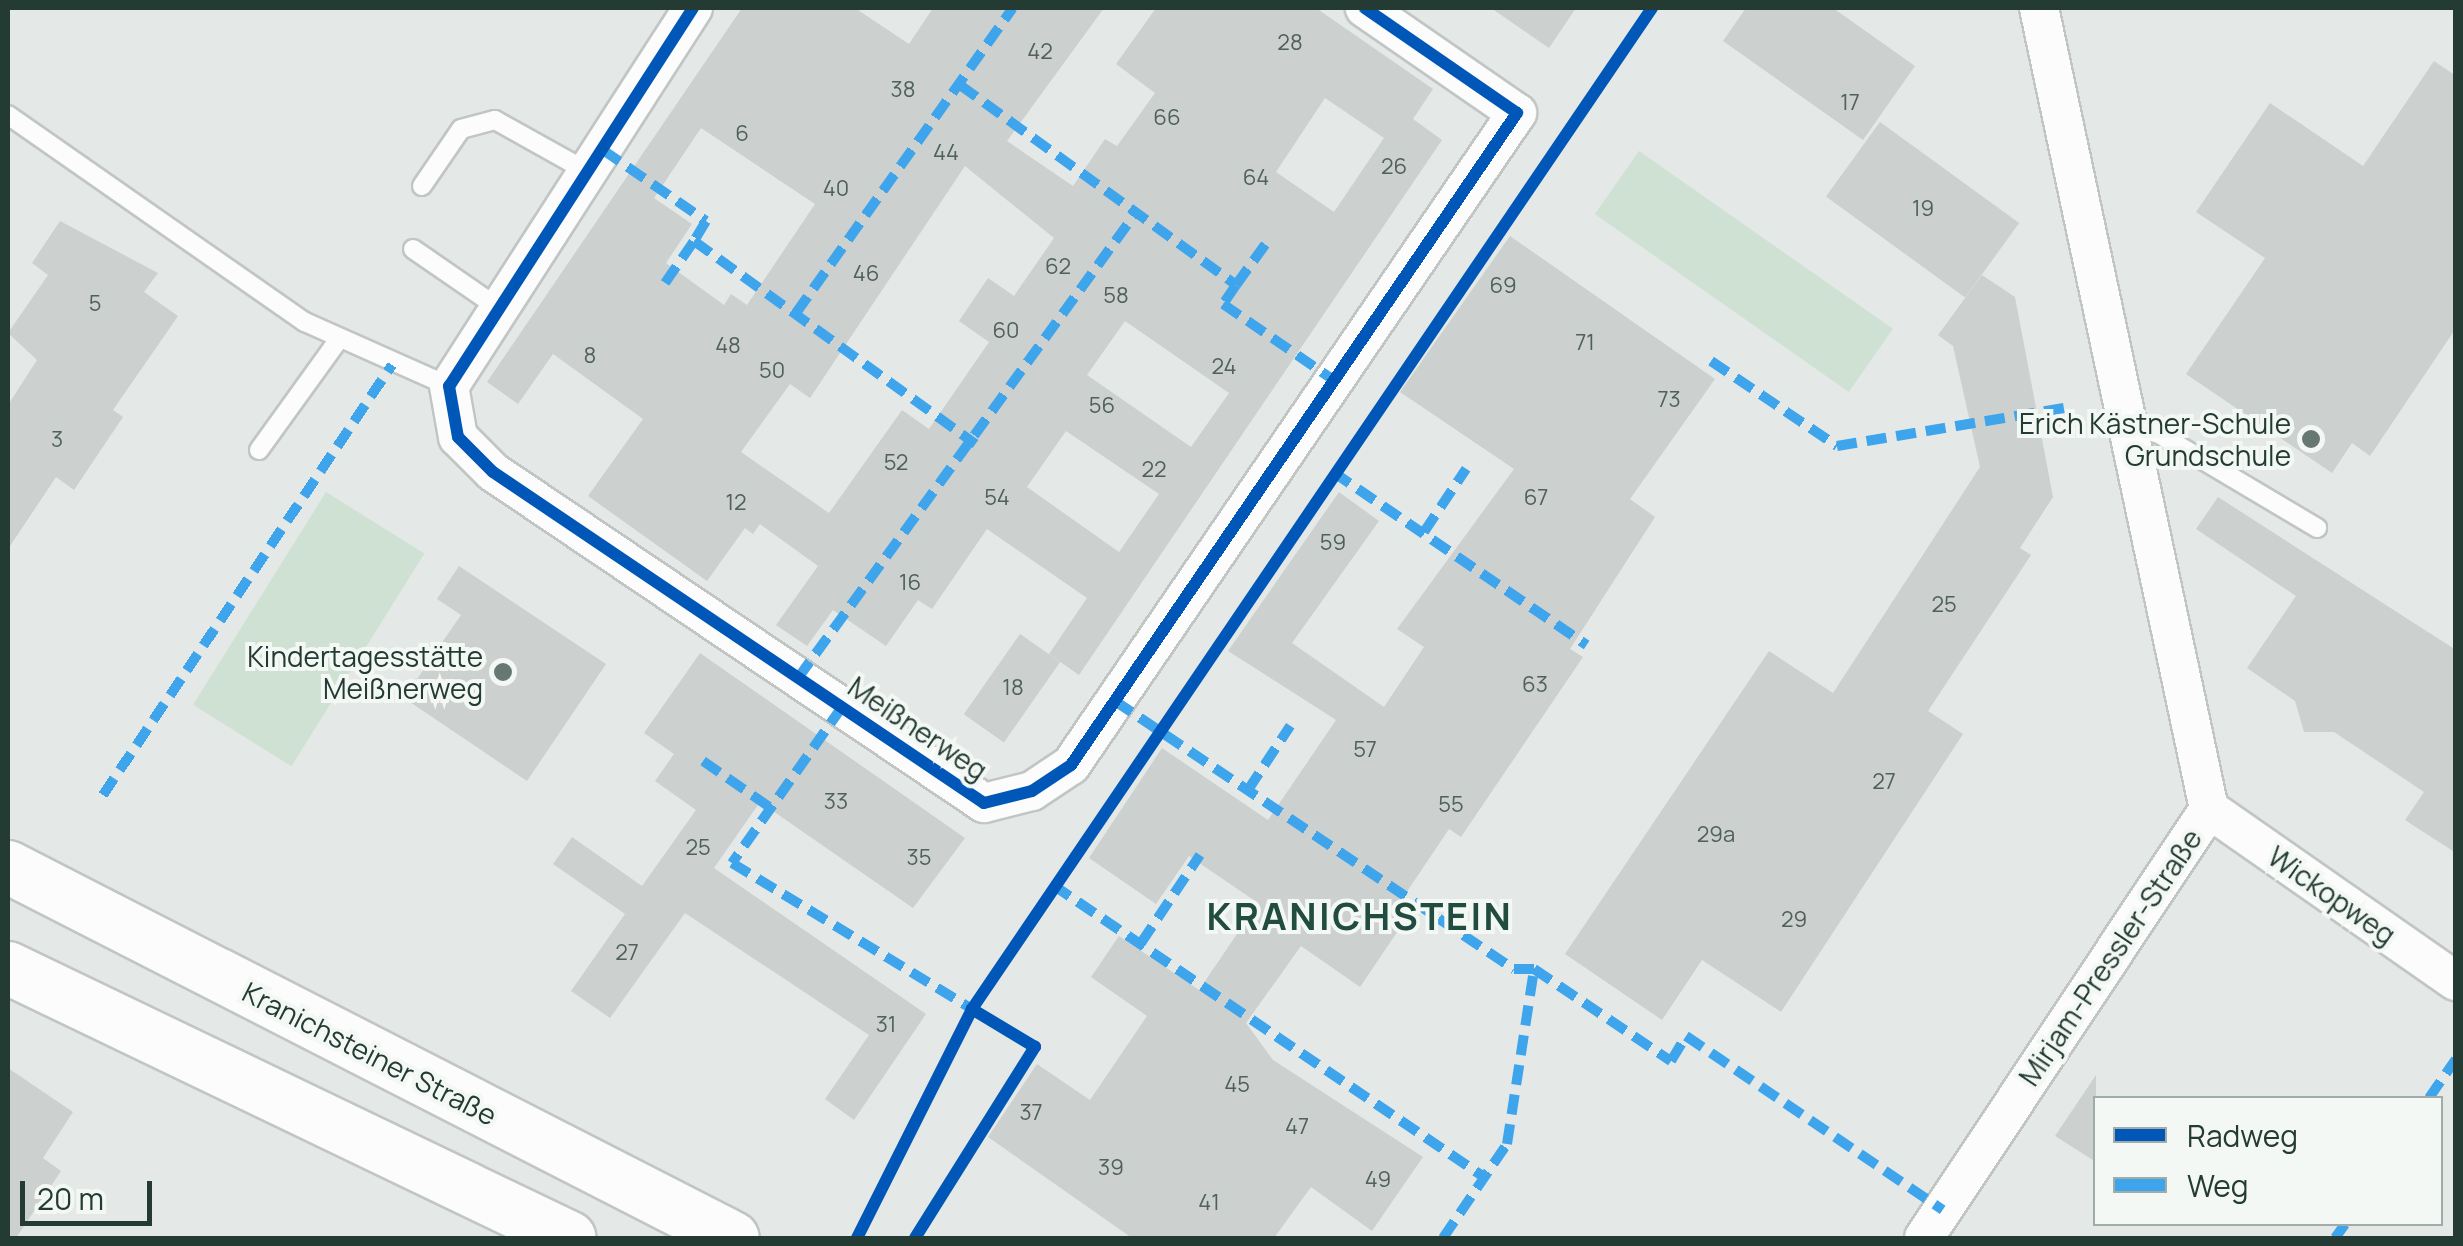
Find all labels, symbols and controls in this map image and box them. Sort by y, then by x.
house number: 28 [1277,30,1303,56]
house number: 42 [1027,39,1053,65]
house number: 38 [891,77,915,103]
house number: 17 [1840,90,1860,116]
house number: 66 [1153,105,1181,131]
house number: 6 [735,121,749,147]
house number: 44 [933,140,959,166]
house number: 26 [1381,154,1407,180]
house number: 64 [1243,165,1269,191]
house number: 40 [823,176,849,202]
house number: 19 [1912,196,1934,222]
house number: 62 [1045,254,1071,280]
house number: 46 [853,261,879,287]
house number: 69 [1489,273,1517,299]
house number: 58 [1103,283,1129,309]
house number: 5 [89,291,101,317]
house number: 60 [992,318,1020,344]
house number: 71 [1575,330,1595,356]
house number: 48 [715,333,741,359]
house number: 8 [584,343,596,369]
house number: 24 [1211,354,1237,380]
house number: 50 [759,358,785,384]
house number: 73 [1657,387,1681,413]
house number: 56 [1089,393,1115,419]
place label: Erich Kästner-Schule Grundschule [2019,406,2291,472]
house number: 3 [51,427,63,453]
marker: Erich Kästner-Schule Grundschule [2300,428,2322,450]
house number: 52 [884,450,908,476]
house number: 22 [1141,457,1167,483]
house number: 54 [984,485,1010,511]
house number: 67 [1524,485,1548,511]
house number: 12 [725,490,747,516]
house number: 59 [1320,530,1346,556]
house number: 16 [899,570,921,596]
house number: 25 [1931,592,1957,618]
place label: Kindertagesstätte Meißnerweg [247,639,483,705]
marker: Kindertagesstätte Meißnerweg [492,661,514,683]
street label: Meißnerweg [842,669,994,787]
house number: 63 [1522,672,1548,698]
house number: 18 [1002,675,1024,701]
house number: 57 [1353,737,1377,763]
house number: 27 [1872,769,1896,795]
house number: 33 [824,789,848,815]
house number: 55 [1438,792,1464,818]
house number: 29a [1697,822,1735,848]
street label: Mirjam-Pressler-Straße [2012,822,2208,1092]
house number: 25 [685,835,711,861]
street label: Wickopweg [2262,839,2402,951]
house number: 35 [907,845,931,871]
district label: KRANICHSTEIN [1207,893,1513,939]
house number: 29 [1781,907,1807,933]
house number: 27 [615,940,639,966]
street label: Kranichsteiner Straße [237,974,503,1132]
house number: 31 [876,1012,896,1038]
house number: 45 [1224,1072,1250,1098]
legend [2093,1096,2443,1226]
house number: 37 [1019,1100,1043,1126]
house number: 47 [1285,1114,1309,1140]
text: Radweg [2187,1115,2298,1156]
house number: 39 [1098,1155,1124,1181]
scale bar [25,1161,158,1223]
text: Weg [2187,1165,2249,1206]
house number: 49 [1365,1167,1391,1193]
text: 20 m [37,1178,104,1219]
house number: 41 [1198,1190,1220,1216]

